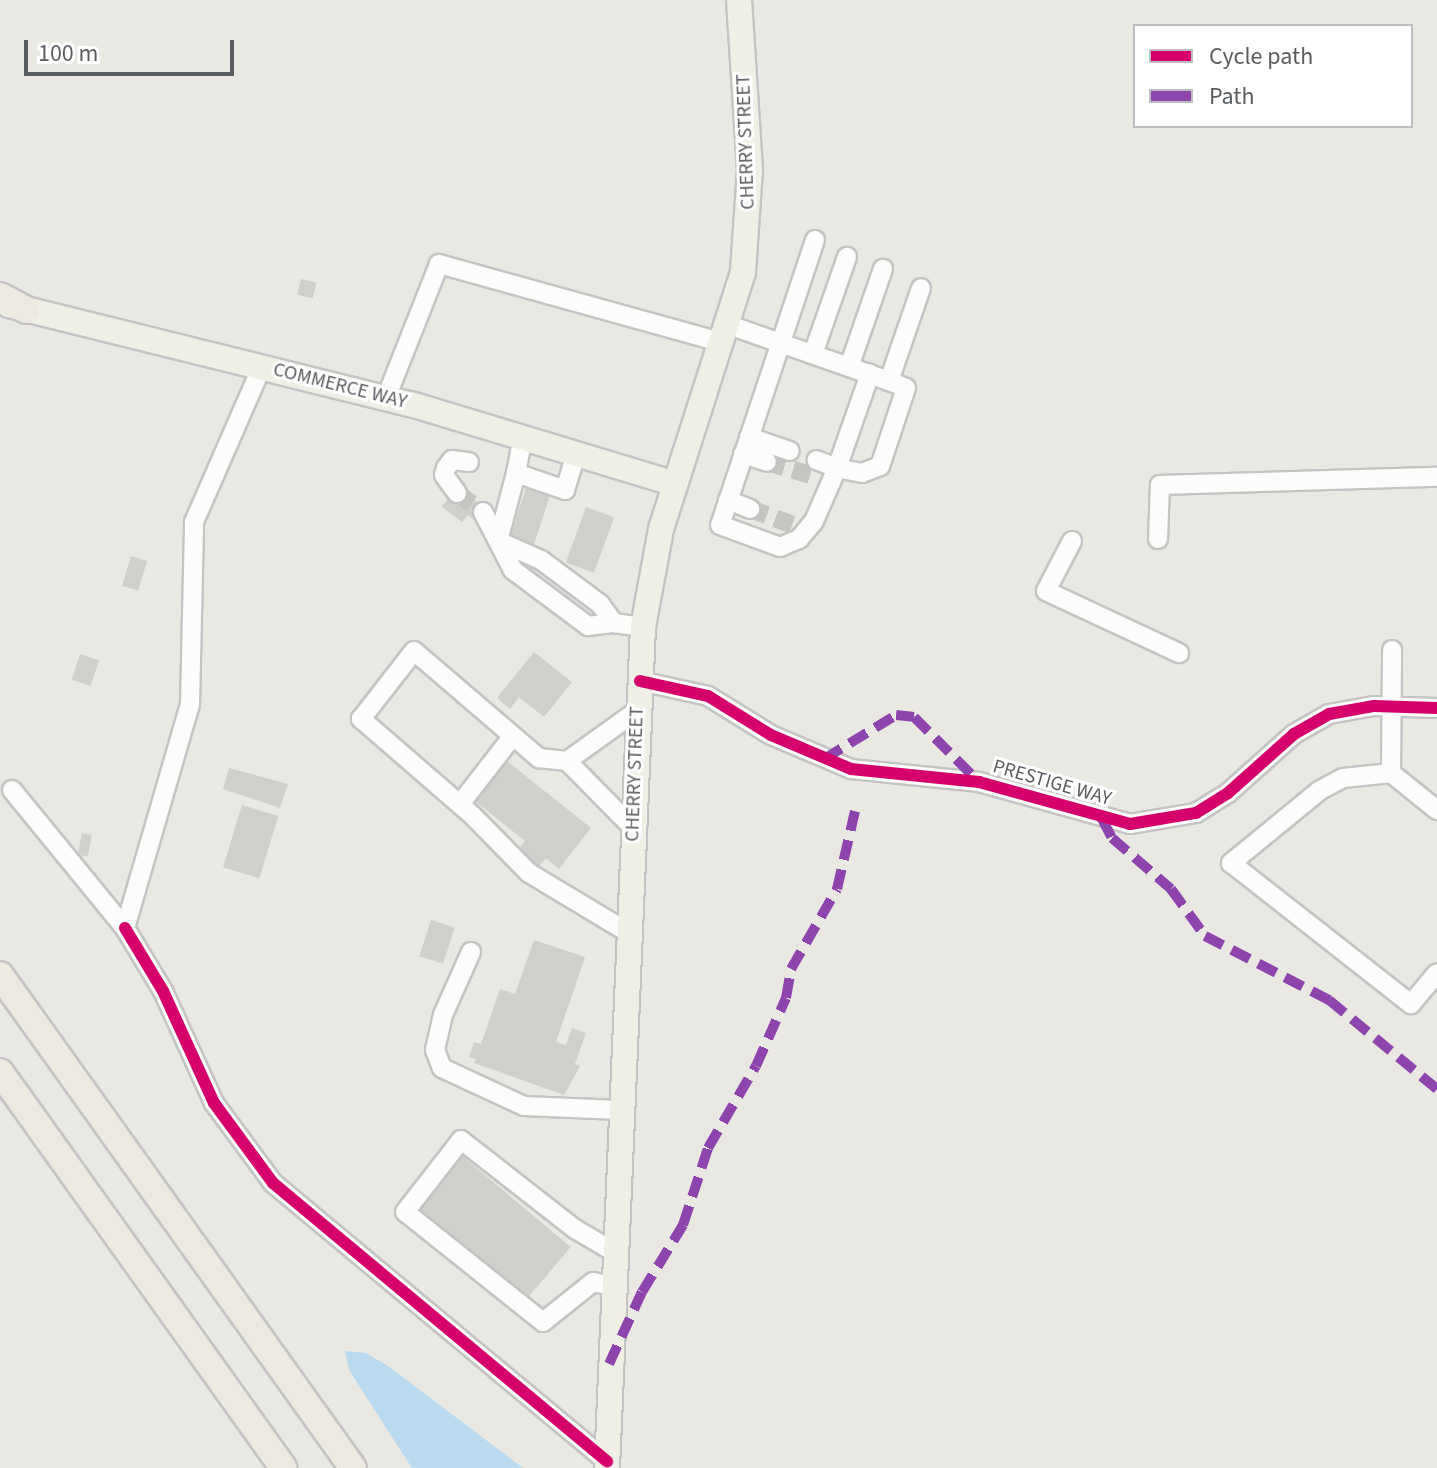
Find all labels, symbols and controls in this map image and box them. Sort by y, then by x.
scale bar [28,24,238,74]
legend [1133,24,1413,128]
text: 100 m [38,36,98,71]
text: Cycle path [1209,39,1313,74]
street label: CHERRY STREET [732,74,760,210]
text: Path [1209,79,1255,114]
street label: COMMERCE WAY [271,358,409,414]
street label: CHERRY STREET [621,706,649,842]
street label: PRESTIGE WAY [990,755,1114,811]

